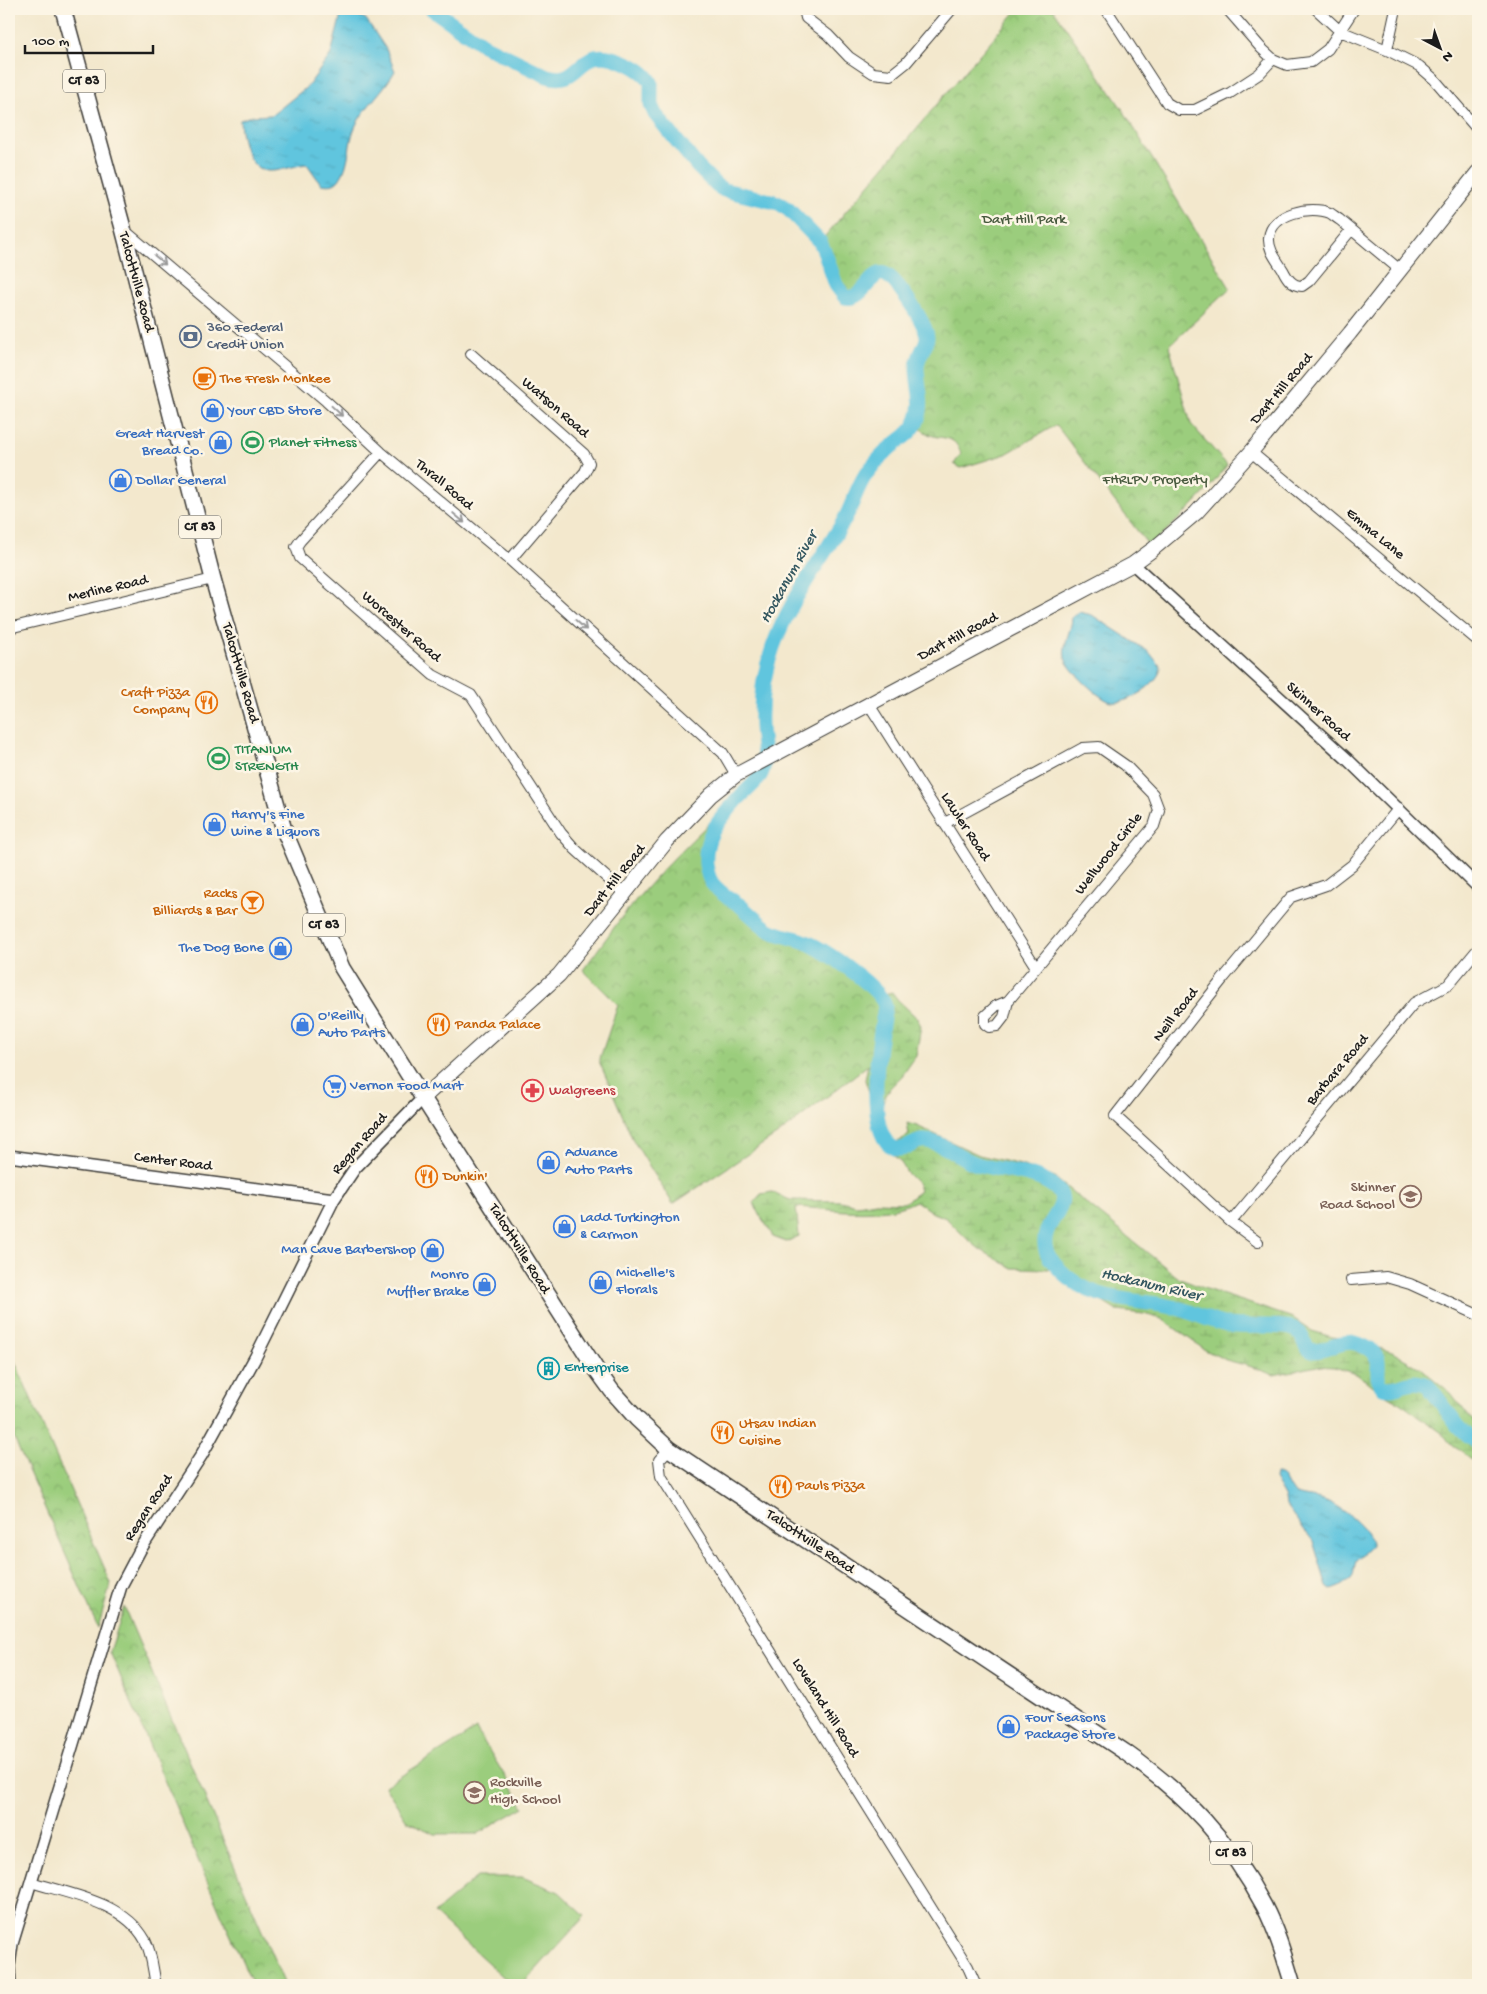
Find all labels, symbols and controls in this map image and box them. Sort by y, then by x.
scale bar [25,22,152,54]
north arrow [1414,22,1464,72]
text: 100 m [31,33,70,51]
text: N [1438,47,1456,65]
road number: CT 83 [63,70,105,92]
park label: Dart Hill Park [981,211,1067,229]
street label: Talcottville Road [114,229,158,335]
one-way arrow [153,254,166,265]
place label: 360 Federal Credit Union [206,319,284,354]
bank icon: 360 Federal Credit Union [179,325,203,349]
street label: Dart Hill Road [1246,349,1318,429]
cafe icon: The Fresh Monkee [192,367,216,391]
place label: The Fresh Monkee [219,370,331,388]
street label: Watson Road [517,374,593,443]
shop icon: Your CBD Store [200,399,224,423]
place label: Your CBD Store [226,402,322,420]
one-way arrow [330,405,343,417]
place label: Great Harvest Bread Co. [115,425,206,460]
shop icon: Great Harvest Bread Co. [208,431,232,455]
sports icon: Planet Fitness [241,431,265,455]
place label: Planet Fitness [268,434,357,452]
street label: Thrall Road [410,455,478,515]
shop icon: Dollar General [108,469,132,493]
park label: FHRLPV Property [1101,471,1208,489]
place label: Dollar General [135,472,226,490]
street label: Emma Lane [1342,504,1408,564]
one-way arrow [452,512,465,523]
road number: CT 83 [179,516,221,538]
water label: Hockanum River [757,526,825,627]
street label: Merline Road [66,571,151,607]
street label: Worcester Road [357,588,445,667]
street label: Dart Hill Road [914,608,1002,666]
one-way arrow [575,619,588,631]
street label: Talcottville Road [217,620,263,726]
street label: Skinner Road [1282,678,1355,746]
place label: Craft Pizza Company [121,684,191,719]
restaurant icon: Craft Pizza Company [194,690,218,714]
place label: TITANIUM STRENGTH [234,741,299,776]
sports icon: TITANIUM STRENGTH [207,747,231,771]
street label: Lawler Road [936,789,994,866]
place label: Harry's Fine Wine & Liquors [231,806,320,841]
street label: Wellwood Circle [1071,809,1147,899]
shop icon: Harry's Fine Wine & Liquors [203,812,227,836]
street label: Dart Hill Road [580,840,650,922]
place label: Racks Billiards & Bar [152,885,239,920]
bar icon: Racks Billiards & Bar [241,891,265,915]
road number: CT 83 [303,914,345,936]
shop icon: The Dog Bone [268,936,292,960]
place label: The Dog Bone [178,939,264,957]
street label: Neill Road [1149,983,1203,1046]
place label: O'Reilly Auto Parts [318,1007,385,1042]
shop icon: O'Reilly Auto Parts [290,1013,314,1037]
restaurant icon: Panda Palace [427,1013,451,1037]
place label: Panda Palace [454,1016,541,1034]
street label: Barbara Road [1302,1030,1374,1110]
supermarket icon: Vernon Food Mart [322,1074,346,1098]
place label: Vernon Food Mart [349,1077,465,1095]
pharmacy icon: Walgreens [521,1079,545,1103]
place label: Walgreens [549,1082,616,1100]
street label: Regan Road [328,1109,392,1179]
place label: Advance Auto Parts [565,1144,632,1179]
street label: Center Road [133,1148,214,1176]
shop icon: Advance Auto Parts [537,1150,561,1174]
restaurant icon: Dunkin' [415,1165,439,1189]
place label: Dunkin' [442,1168,488,1186]
place label: Skinner Road School [1320,1179,1397,1214]
school or university icon: Skinner Road School [1399,1185,1423,1209]
street label: Talcottville Road [484,1200,555,1298]
place label: Ladd Turkington & Carmon [580,1209,680,1244]
shop icon: Ladd Turkington & Carmon [552,1215,576,1239]
shop icon: Man Cave Barbershop [420,1238,444,1262]
place label: Man Cave Barbershop [281,1241,417,1259]
place label: Michelle's Florals [615,1264,675,1299]
water label: Hockanum River [1099,1265,1206,1307]
place label: Monro Muffler Brake [387,1266,469,1301]
shop icon: Michelle's Florals [588,1270,612,1294]
shop icon: Monro Muffler Brake [473,1272,497,1296]
building icon: Enterprise [536,1356,560,1380]
place label: Enterprise [564,1359,629,1377]
place label: Utsav Indian Cuisine [739,1415,816,1450]
restaurant icon: Utsav Indian Cuisine [711,1421,735,1445]
street label: Regan Road [121,1470,178,1545]
restaurant icon: Pauls Pizza [768,1474,792,1498]
place label: Pauls Pizza [795,1477,866,1495]
street label: Talcottville Road [761,1505,859,1579]
street label: Loveland Hill Road [787,1655,863,1762]
place label: Four Seasons Package Store [1024,1709,1116,1744]
shop icon: Four Seasons Package Store [997,1715,1021,1739]
place label: Rockville High School [490,1774,561,1809]
school or university icon: Rockville High School [462,1780,486,1804]
road number: CT 83 [1210,1842,1252,1865]

